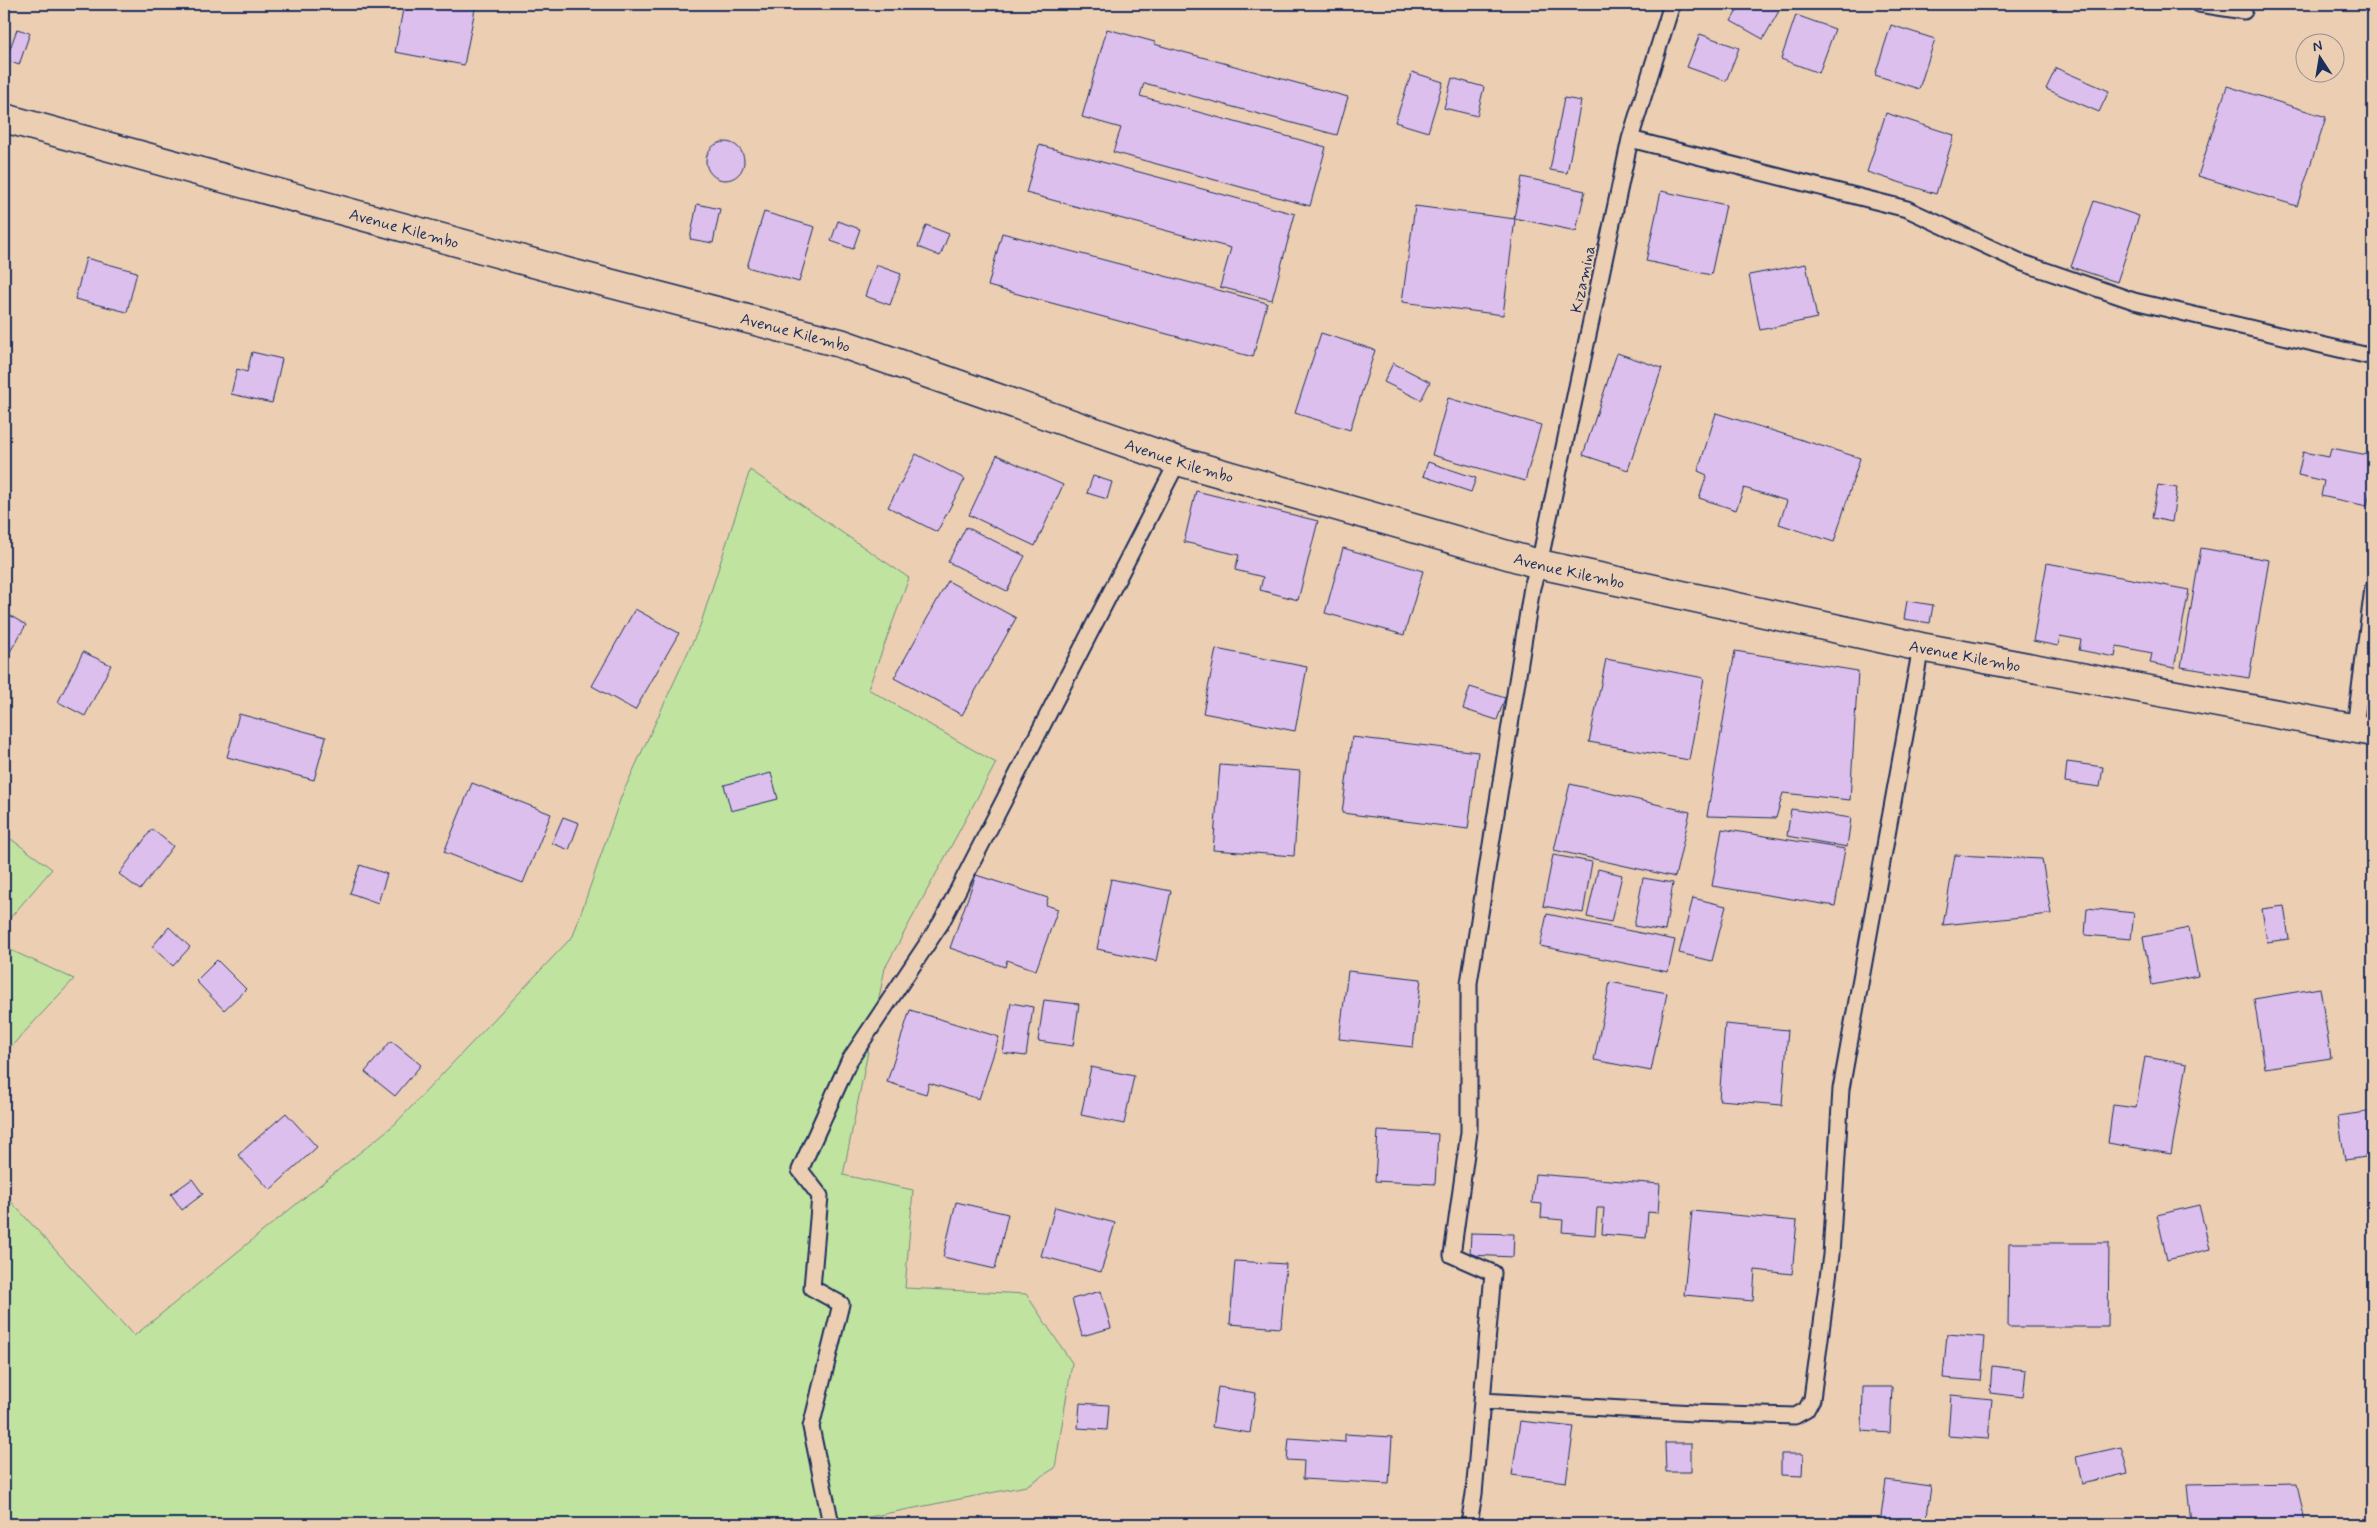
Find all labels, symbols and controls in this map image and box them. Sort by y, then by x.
north arrow [2294,32,2344,82]
text: N [2311,36,2324,56]
street label: Avenue Kilembo [347,204,461,254]
street label: Kizamina [1566,244,1601,315]
street label: Avenue Kilembo [738,309,853,358]
street label: Avenue Kilembo [1122,434,1236,488]
street label: Avenue Kilembo [1511,548,1626,594]
street label: Avenue Kilembo [1907,636,2023,678]

